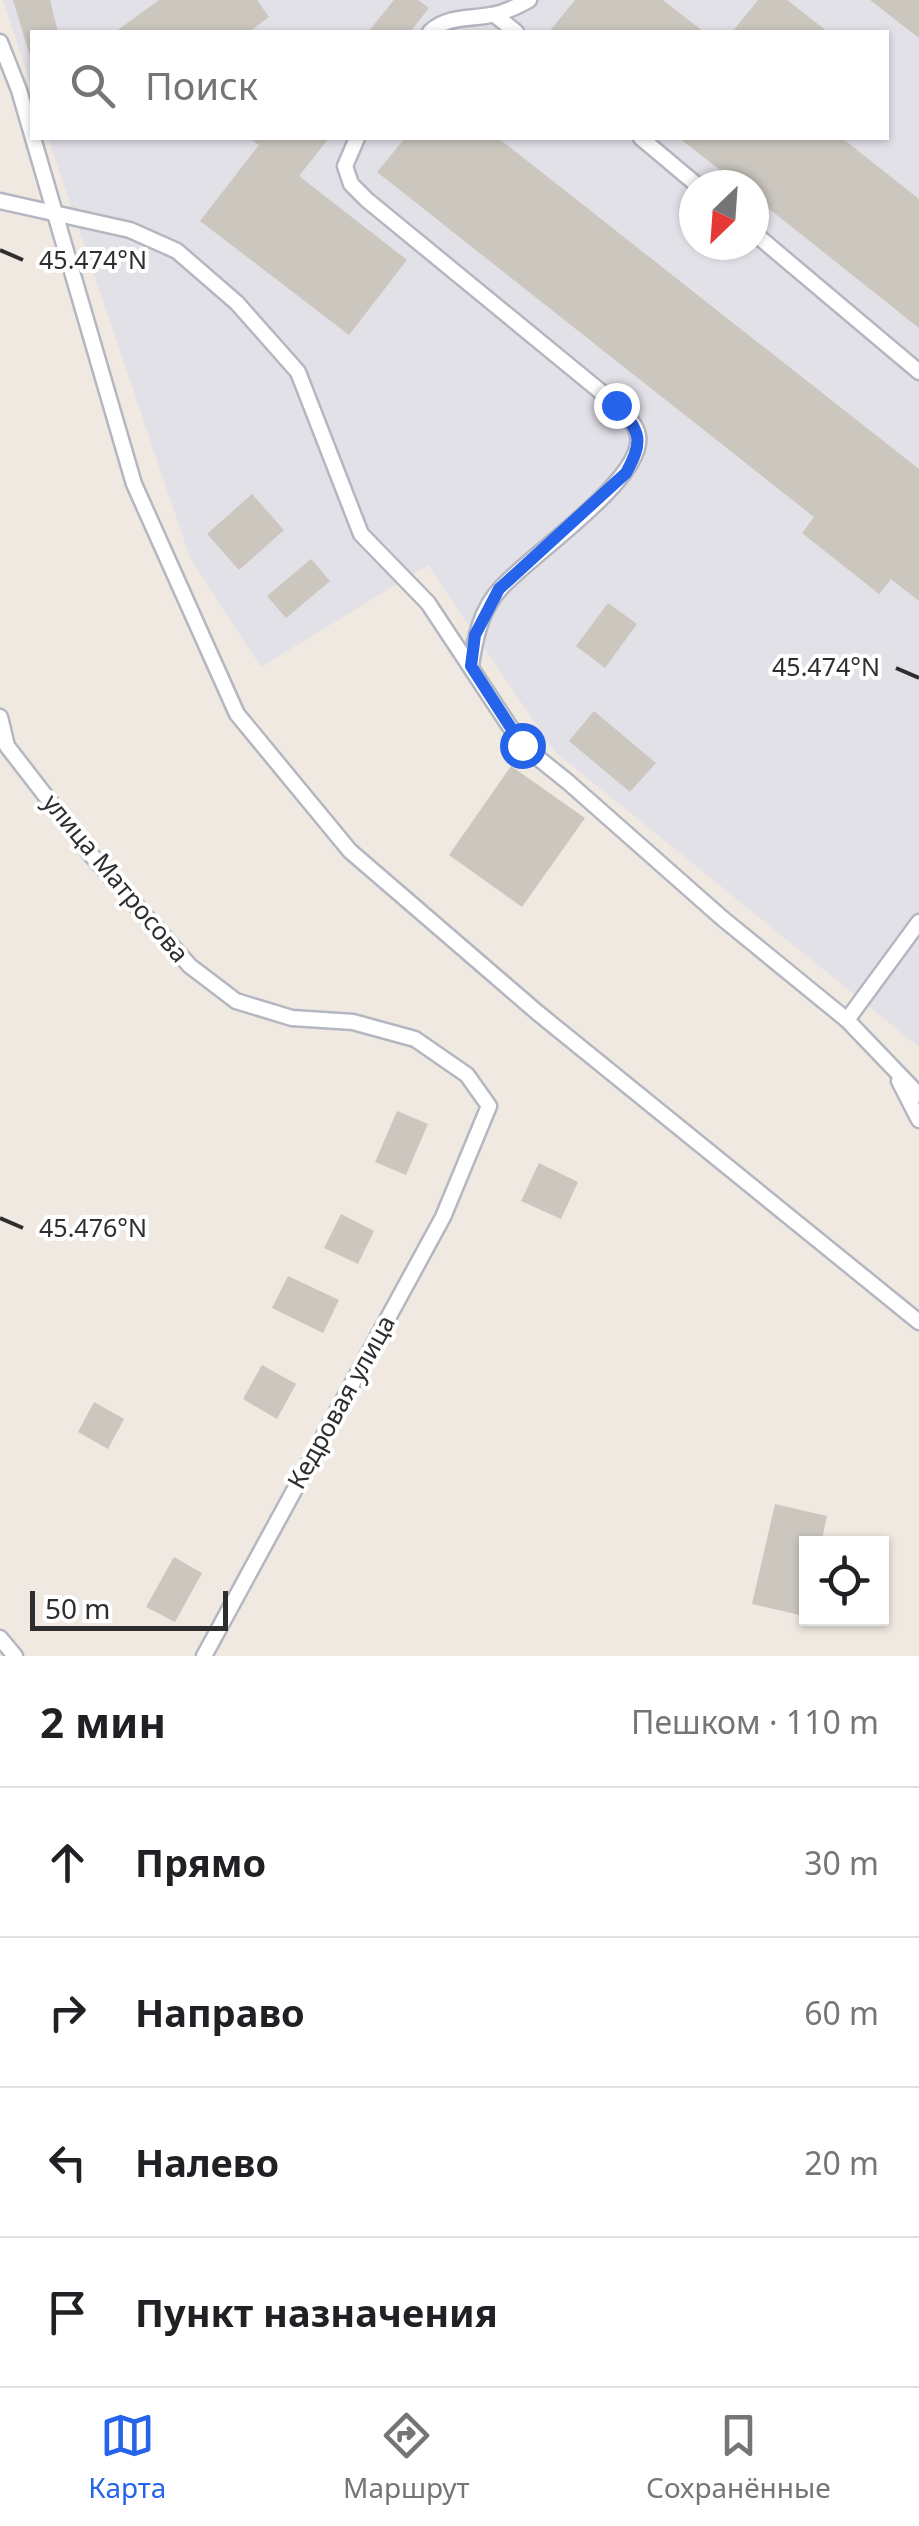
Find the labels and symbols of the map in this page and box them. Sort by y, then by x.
north arrow [679,170,769,260]
text: 45.474°N [39,242,147,276]
route end [594,383,640,429]
text: 45.474°N [772,649,880,683]
route start [500,723,546,769]
street label: улица Матросова [36,786,197,969]
text: 45.476°N [39,1210,147,1244]
street label: Кедровая улица [278,1309,402,1494]
scale bar [30,1586,228,1630]

